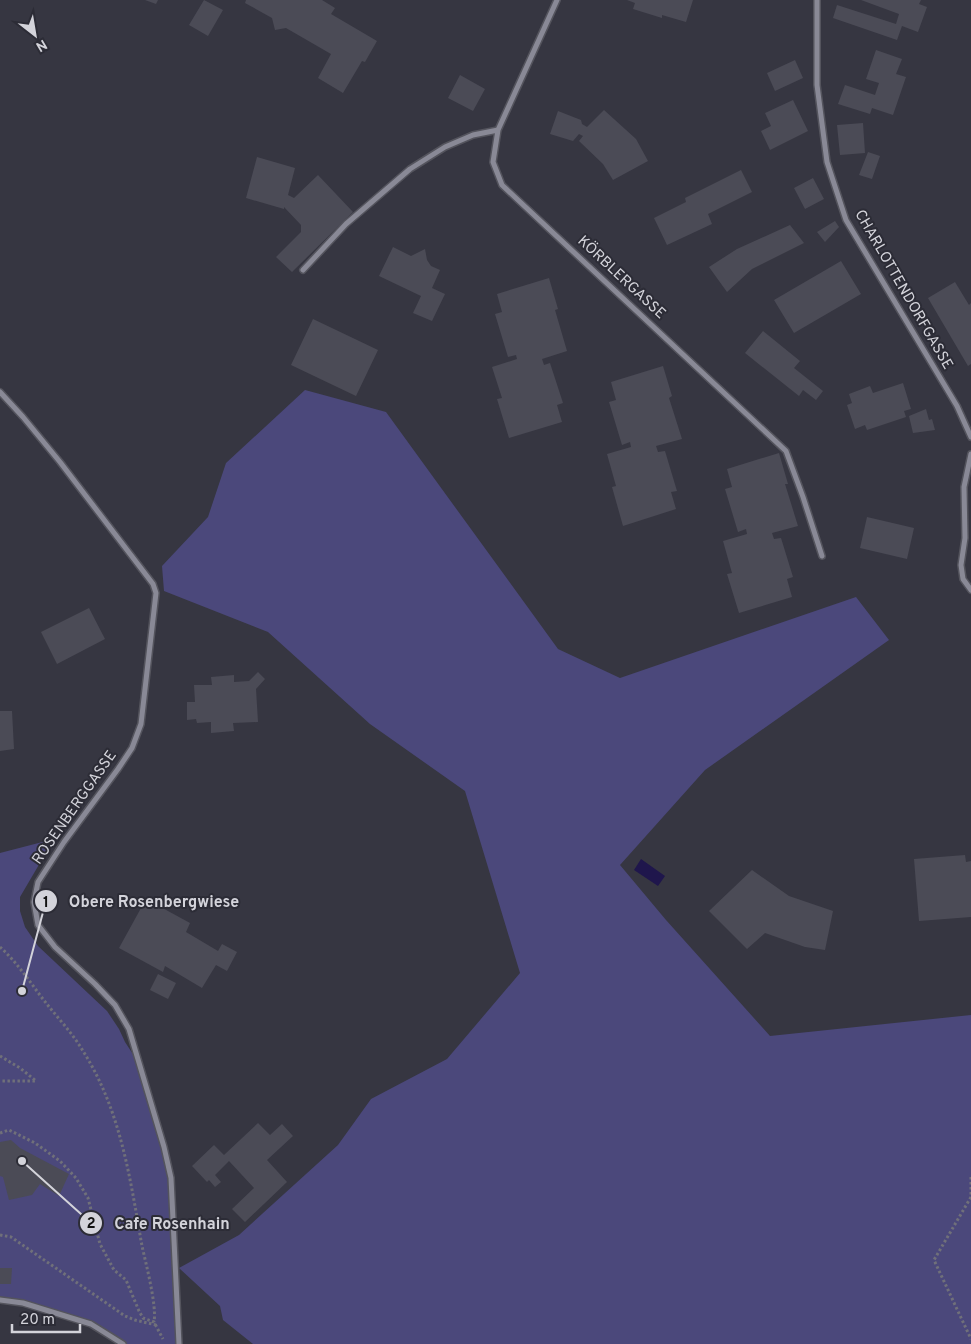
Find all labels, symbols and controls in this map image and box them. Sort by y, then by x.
north arrow [10,10,60,60]
text: N [32,35,50,55]
street label: CHARLOTTENDORFGASSE [849,207,957,373]
street label: KÖRBLERGASSE [573,231,670,324]
street label: ROSENBERGGASSE [28,747,122,869]
callout: Obere Rosenbergwiese [33,886,249,917]
text: Obere Rosenbergwiese [69,893,239,913]
text: 1 [43,894,49,913]
callout: Cafe Rosenhain [79,1208,239,1239]
text: 2 [86,1215,96,1234]
text: Cafe Rosenhain [114,1215,230,1235]
scale bar [12,1302,80,1334]
text: 20 m [20,1311,55,1330]

